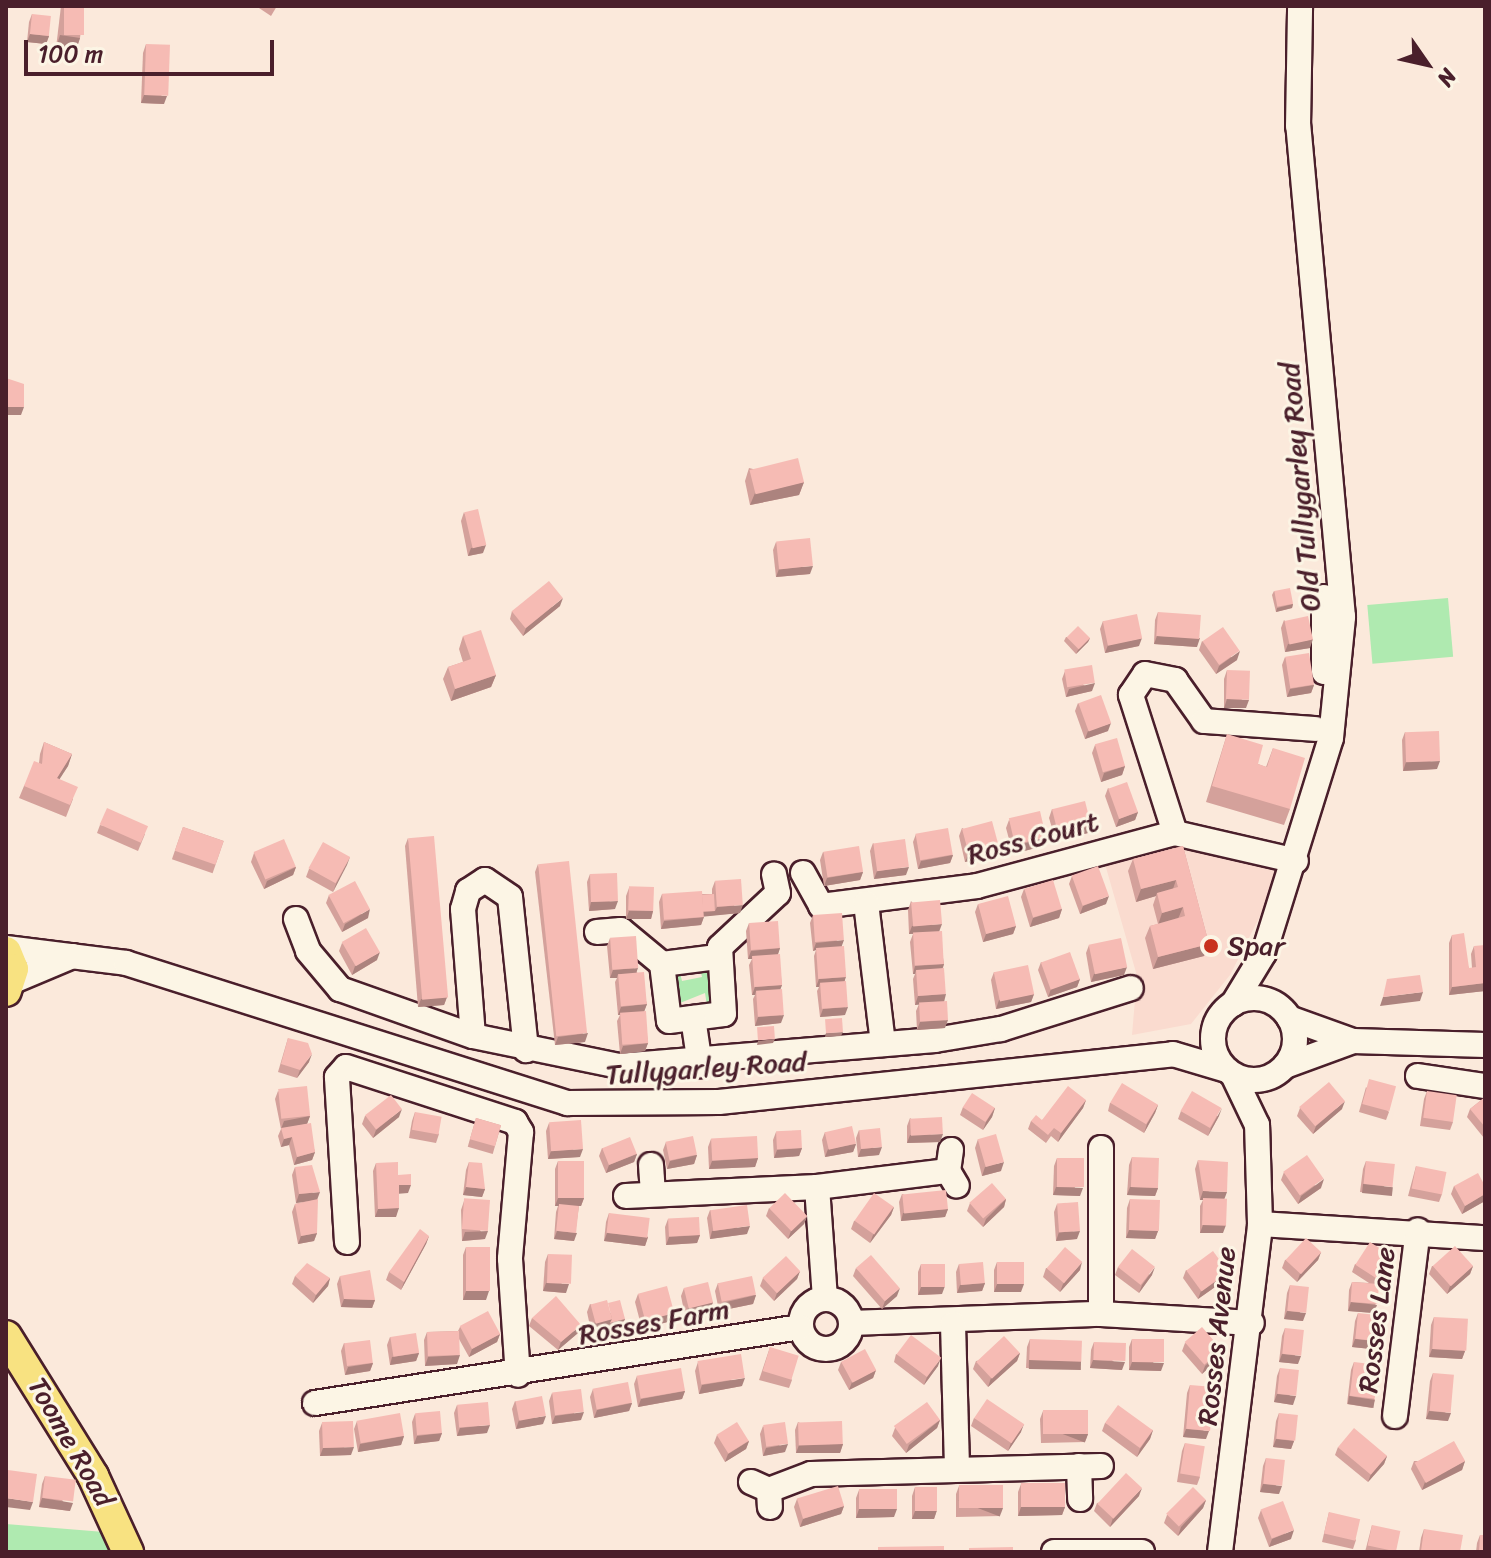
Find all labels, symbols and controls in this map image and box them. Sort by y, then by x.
scale bar [28,24,278,74]
north arrow [1387,24,1467,104]
text: 100 m [38,33,103,75]
text: N [1427,60,1468,95]
street label: Old Tullygarley Road [1272,361,1328,613]
street label: Ross Court [964,804,1102,872]
place label: Spar [1227,929,1285,963]
marker: Spar [1202,937,1220,955]
street label: Tullygarley Road [604,1044,808,1092]
street label: Rosses Avenue [1191,1245,1243,1427]
street label: Rosses Lane [1351,1245,1403,1395]
street label: Rosses Farm [576,1292,732,1352]
street label: Toome Road [20,1371,122,1513]

